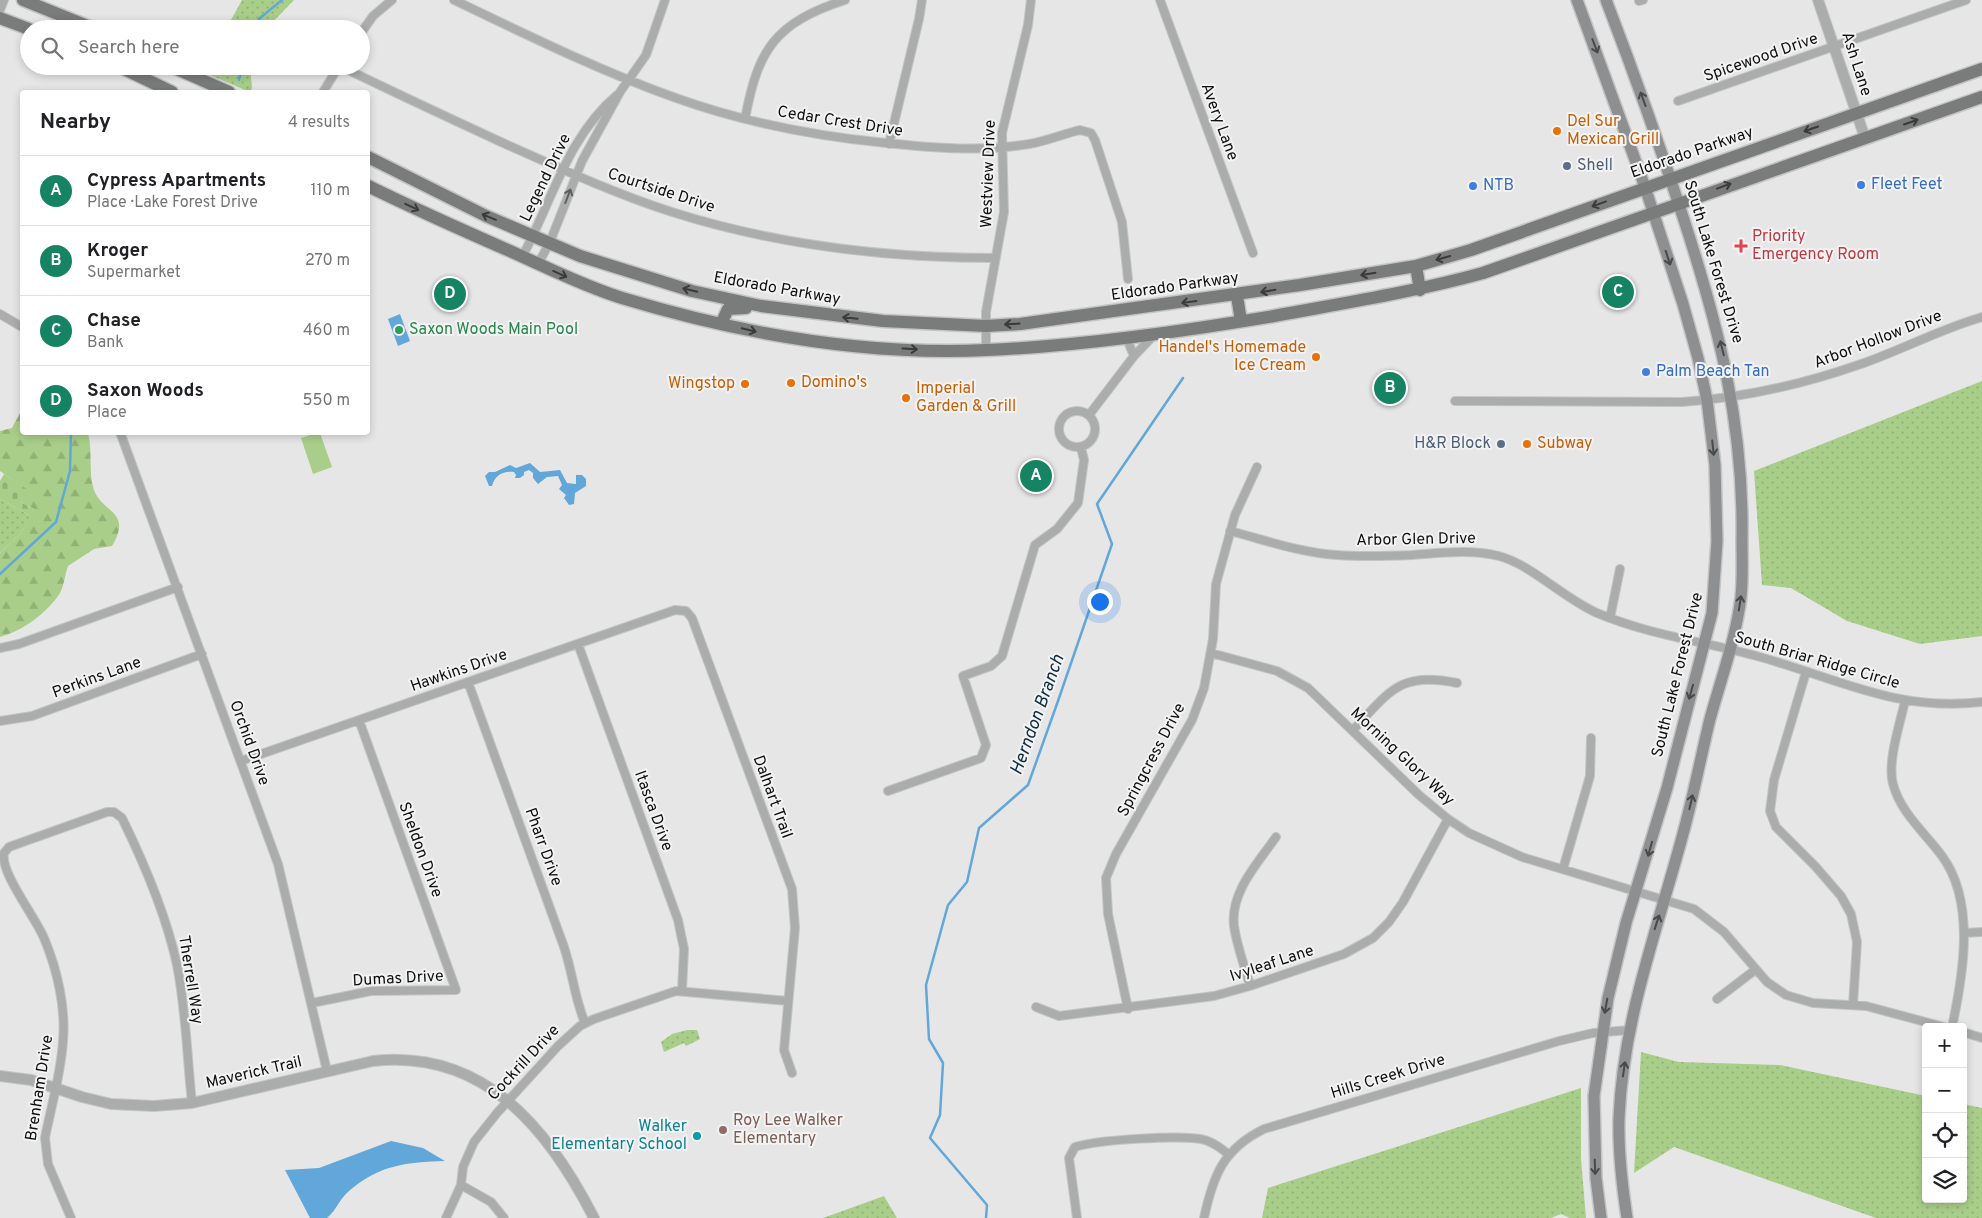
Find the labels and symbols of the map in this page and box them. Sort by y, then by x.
street label: Spicewood Drive [1701,29,1821,87]
street label: Ash Lane [1836,29,1876,99]
one-way arrow [1591,38,1600,53]
street label: Avery Lane [1196,81,1242,163]
one-way arrow [1638,92,1647,107]
street label: Cedar Crest Drive [776,102,904,142]
place label: Del Sur Mexican Grill [1567,112,1659,150]
one-way arrow [1902,117,1918,126]
street label: Westview Drive [977,119,1001,229]
street label: Eldorado Parkway [1628,123,1756,183]
marker: Del Sur Mexican Grill [1551,125,1563,137]
one-way arrow [1803,125,1819,134]
street label: Legend Drive [516,131,576,225]
place label: Shell [1577,156,1613,176]
marker: Shell [1561,160,1573,172]
street label: Courtside Drive [605,164,717,218]
place label: Fleet Feet [1871,175,1942,195]
place label: NTB [1483,176,1514,196]
street label: South Lake Forest Drive [1679,178,1747,346]
marker: Fleet Feet [1855,179,1867,191]
marker: NTB [1467,180,1479,192]
one-way arrow [1716,181,1731,190]
one-way arrow [564,189,573,204]
one-way arrow [1592,200,1607,209]
one-way arrow [404,203,419,213]
one-way arrow [482,212,497,221]
place label: Priority Emergency Room [1752,227,1879,265]
marker: Priority Emergency Room [1734,239,1748,253]
one-way arrow [1664,249,1673,265]
one-way arrow [1436,253,1452,263]
street label: Eldorado Parkway [712,268,842,310]
street label: Eldorado Parkway [1110,268,1240,306]
one-way arrow [552,269,567,279]
one-way arrow [1360,269,1376,279]
pin: C [1602,273,1634,311]
pin: D [434,275,466,313]
one-way arrow [682,285,698,294]
one-way arrow [1261,286,1277,296]
one-way arrow [1181,297,1197,307]
street label: Arbor Hollow Drive [1811,306,1945,374]
one-way arrow [842,313,858,323]
place label: Saxon Woods Main Pool [409,320,578,340]
one-way arrow [1005,320,1021,329]
marker: Saxon Woods Main Pool [393,324,405,336]
one-way arrow [740,326,756,335]
place label: Handel's Homemade Ice Cream [1158,338,1306,376]
one-way arrow [1716,340,1726,356]
one-way arrow [902,344,918,353]
marker: Handel's Homemade Ice Cream [1310,351,1322,363]
place label: Palm Beach Tan [1656,362,1770,382]
marker: Palm Beach Tan [1640,366,1652,378]
pin: B [1374,369,1406,407]
place label: Domino's [801,373,867,393]
place label: Wingstop [668,374,735,394]
marker: Domino's [785,377,797,389]
marker: Wingstop [739,378,751,390]
place label: Imperial Garden & Grill [916,379,1016,417]
marker: Imperial Garden & Grill [900,392,912,404]
place label: H&R Block [1414,434,1491,454]
place label: Subway [1537,434,1593,454]
marker: H&R Block [1495,438,1507,450]
marker: Subway [1521,438,1533,450]
one-way arrow [1708,440,1718,456]
pin: A [1020,457,1052,495]
street label: Arbor Glen Drive [1356,529,1476,551]
your location [1087,589,1113,615]
street label: South Lake Forest Drive [1648,590,1708,760]
one-way arrow [1735,595,1745,611]
street label: South Briar Ridge Circle [1732,628,1902,694]
street label: Hawkins Drive [408,645,510,697]
water label: Herndon Branch [1006,651,1071,778]
street label: Perkins Lane [50,653,144,703]
one-way arrow [1686,684,1696,700]
street label: Orchid Drive [224,698,274,788]
street label: Springcress Drive [1114,700,1190,820]
street label: Morning Glory Way [1346,704,1458,810]
street label: Dalhart Trail [748,753,796,841]
street label: Itasca Drive [629,768,677,854]
one-way arrow [1687,794,1696,810]
street label: Sheldon Drive [393,800,447,900]
street label: Pharr Drive [520,805,566,889]
one-way arrow [1644,841,1654,857]
one-way arrow [1652,914,1662,930]
street label: Therrell Way [173,934,207,1026]
street label: Ivyleaf Lane [1227,941,1317,987]
street label: Dumas Drive [352,967,444,991]
one-way arrow [1601,997,1611,1013]
street label: Cockrill Drive [484,1021,564,1105]
street label: Brenham Drive [22,1034,58,1142]
street label: Hills Creek Drive [1328,1050,1448,1104]
street label: Maverick Trail [204,1052,304,1094]
one-way arrow [1619,1061,1629,1077]
place label: Roy Lee Walker Elementary [733,1111,843,1149]
place label: Walker Elementary School [551,1117,687,1155]
marker: Roy Lee Walker Elementary [717,1124,729,1136]
marker: Walker Elementary School [691,1130,703,1142]
one-way arrow [1591,1159,1600,1175]

